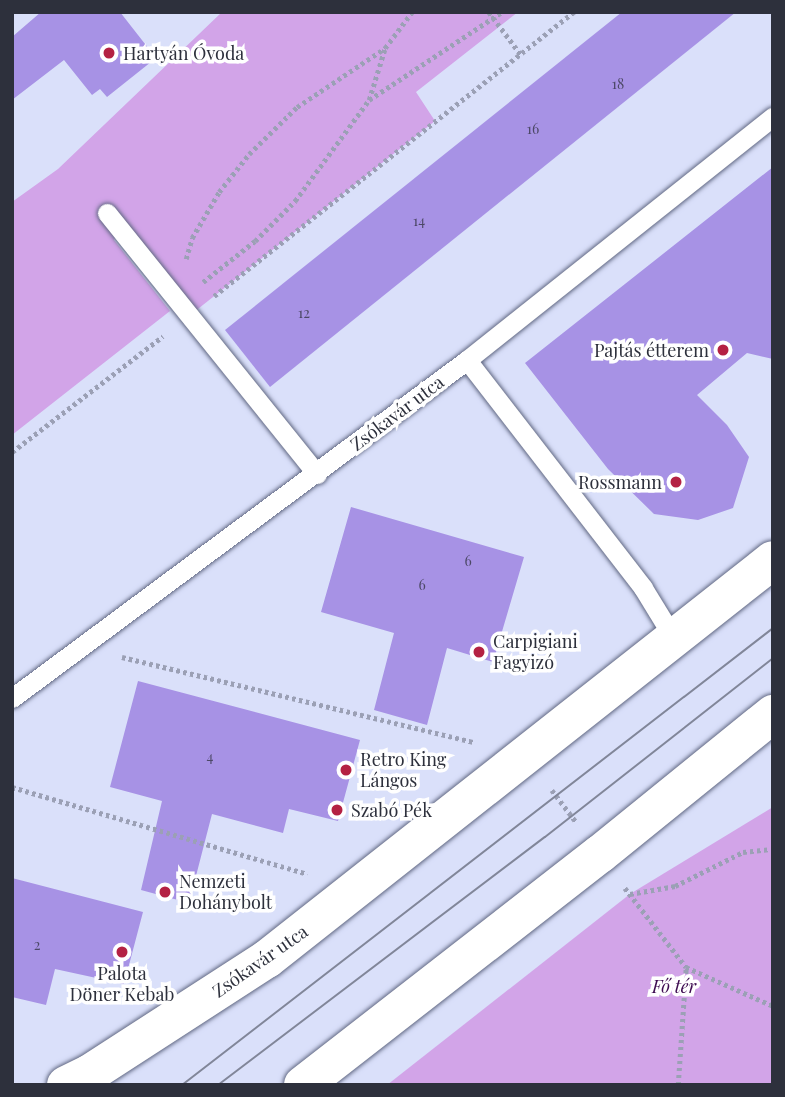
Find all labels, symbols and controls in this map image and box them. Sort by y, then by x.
place label: Hartyán Óvoda [123,42,244,64]
marker: Hartyán Óvoda [101,45,117,61]
house number: 18 [612,76,624,92]
house number: 16 [527,121,539,137]
house number: 14 [413,213,425,229]
house number: 12 [298,305,310,321]
place label: Pajtás étterem [594,339,709,361]
marker: Pajtás étterem [715,342,731,358]
street label: Zsókavár utca [346,371,448,455]
place label: Rossmann [578,471,662,493]
marker: Rossmann [668,474,684,490]
house number: 6 [464,553,472,569]
house number: 6 [418,577,426,593]
place label: Carpigiani Fagyizó [493,631,578,674]
marker: Carpigiani Fagyizó [471,644,487,660]
house number: 4 [207,749,213,765]
place label: Retro King Lángos [360,749,446,792]
marker: Retro King Lángos [338,762,354,778]
place label: Szabó Pék [351,799,432,821]
marker: Szabó Pék [329,802,345,818]
place label: Nemzeti Dohánybolt [179,871,272,914]
marker: Nemzeti Dohánybolt [157,884,173,900]
street label: Zsókavár utca [208,920,312,1002]
house number: 2 [34,937,40,953]
marker: Palota Döner Kebab [114,944,130,960]
place label: Palota Döner Kebab [69,963,175,1006]
park label: Fő tér [652,975,696,997]

